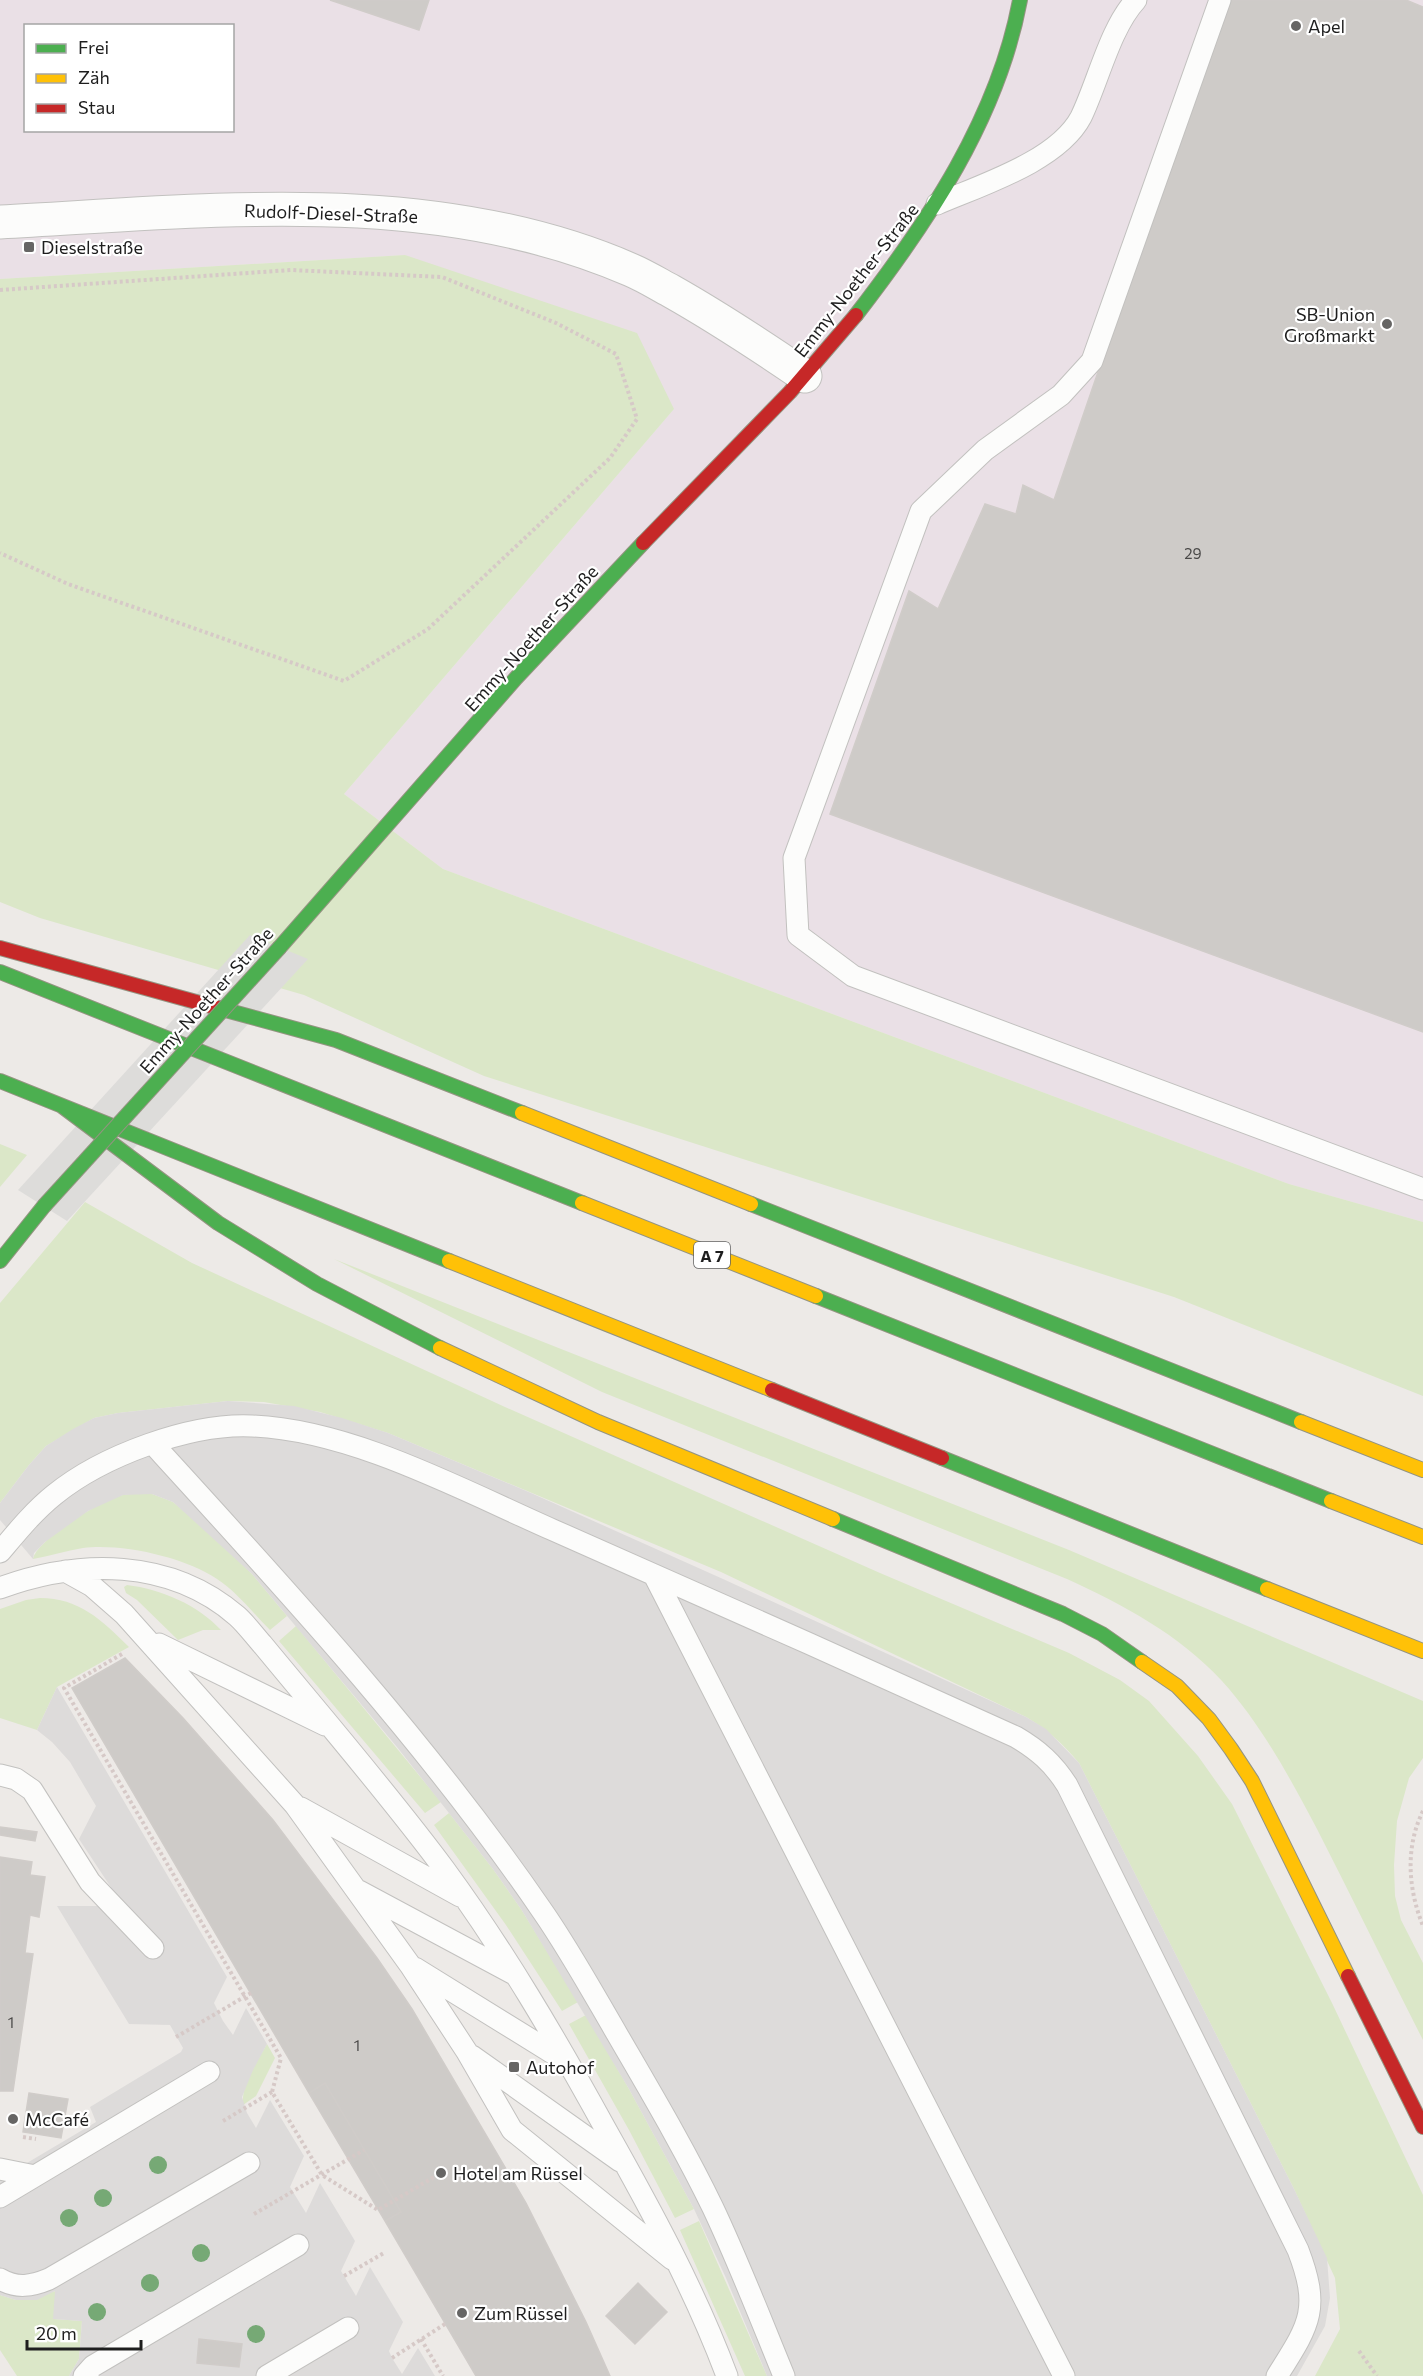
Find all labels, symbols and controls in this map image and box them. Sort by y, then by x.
place label: Apel [1308,15,1345,37]
marker: Apel [1289,19,1303,33]
legend [24,24,234,132]
text: Frei [78,36,109,58]
text: Zäh [78,66,110,88]
text: Stau [78,96,115,118]
street label: Rudolf-Diesel-Straße [244,199,418,227]
street label: Emmy-Noether-Straße [789,199,923,361]
place label: Dieselstraße [41,236,143,258]
marker: Dieselstraße [22,240,36,254]
place label: SB-Union Großmarkt [1284,303,1375,346]
marker: SB-Union Großmarkt [1380,317,1394,331]
house number: 29 [1184,544,1202,562]
street label: Emmy-Noether-Straße [460,560,602,716]
street label: Emmy-Noether-Straße [135,922,277,1078]
road number: A 7 [694,1242,730,1268]
house number: 1 [8,2013,14,2031]
house number: 1 [354,2036,360,2054]
place label: Autohof [526,2056,595,2078]
marker: Autohof [507,2060,521,2074]
place label: McCafé [25,2108,89,2130]
marker: McCafé [6,2112,20,2126]
place label: Hotel am Rüssel [453,2162,583,2184]
marker: Hotel am Rüssel [434,2166,448,2180]
place label: Zum Rüssel [474,2302,568,2324]
marker: Zum Rüssel [455,2306,469,2320]
scale bar [27,2313,141,2351]
text: 20 m [36,2322,77,2344]

